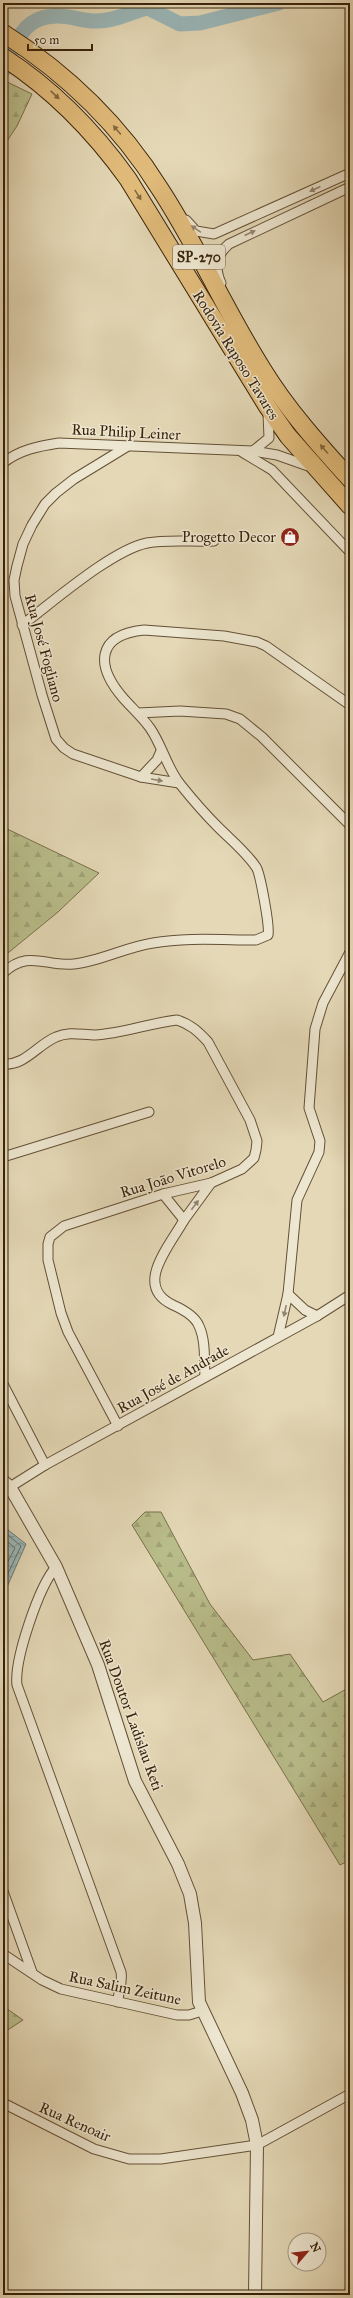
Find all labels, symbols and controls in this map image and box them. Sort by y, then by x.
scale bar [28,26,92,52]
text: 50 m [34,33,59,47]
one-way arrow [50,91,60,100]
one-way arrow [112,124,121,135]
one-way arrow [309,186,320,192]
one-way arrow [134,189,141,201]
one-way arrow [190,226,202,233]
one-way arrow [244,230,256,236]
road number: SP-270 [173,245,225,269]
street label: Rodovia Raposo Tavares [189,287,283,423]
street label: Rua Philip Leiner [71,420,181,444]
one-way arrow [320,444,329,455]
shop icon: Progetto Decor [279,526,301,548]
place label: Progetto Decor [182,528,276,546]
street label: Rua José Fogliano [20,592,67,704]
one-way arrow [151,777,163,783]
street label: Rua João Vitorelo [118,1152,229,1203]
one-way arrow [191,1200,199,1210]
one-way arrow [281,1305,287,1317]
street label: Rua José de Andrade [114,1341,232,1418]
street label: Rua Doutor Ladislau Reti [95,1637,167,1793]
street label: Rua Salim Zeitune [67,1967,183,2009]
street label: Rua Renoair [36,2098,114,2146]
north arrow [287,2232,327,2272]
text: N [307,2240,324,2255]

